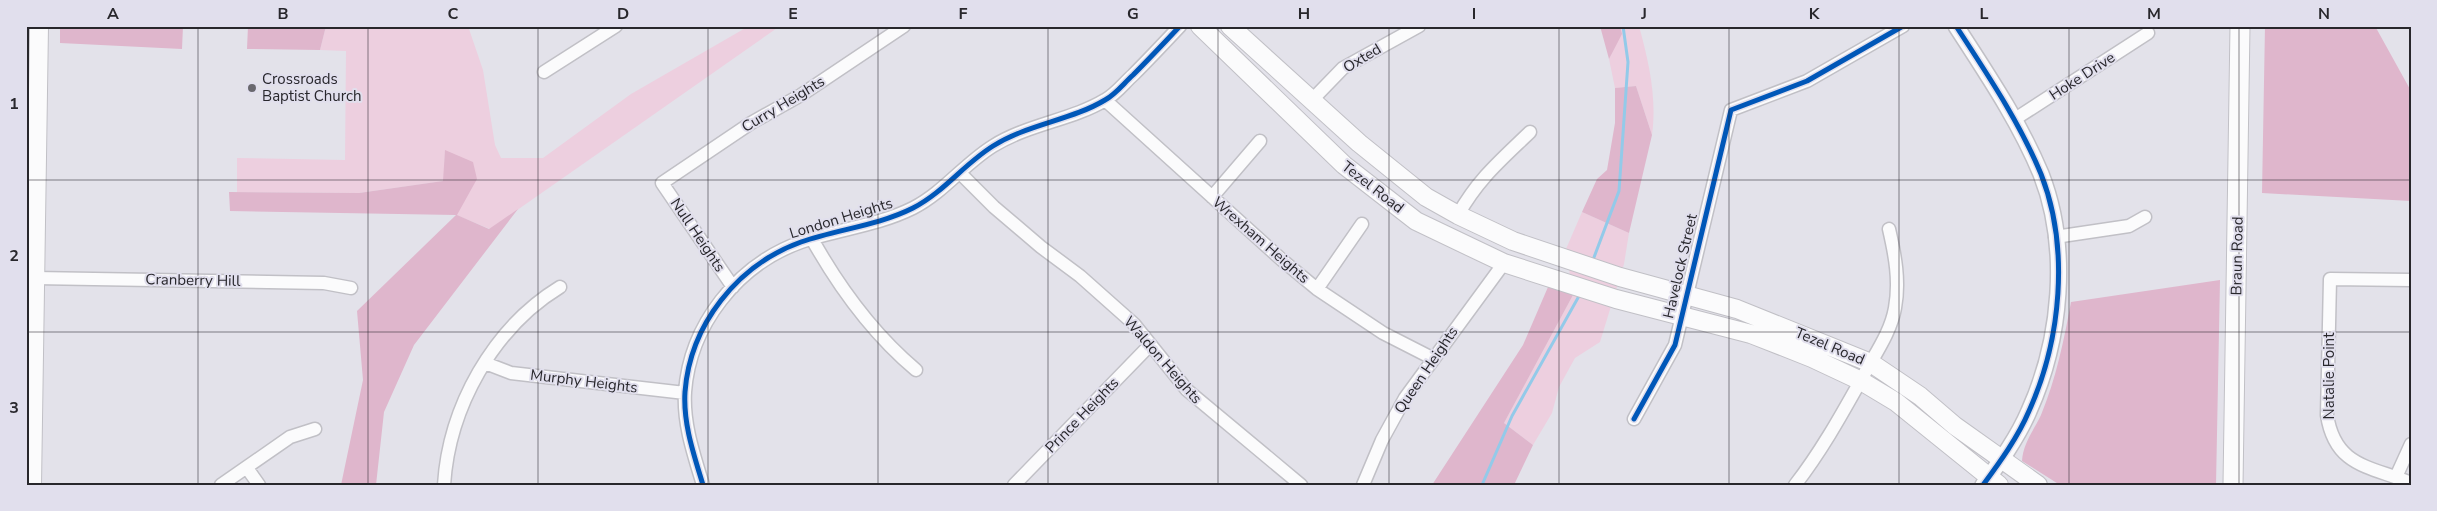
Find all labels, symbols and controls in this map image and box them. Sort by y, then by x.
text: A [107,3,119,25]
text: B [277,3,289,25]
text: C [448,3,459,25]
text: D [617,3,629,25]
text: E [788,3,798,25]
text: F [959,3,968,25]
text: G [1127,3,1139,25]
text: H [1298,3,1310,25]
text: I [1472,3,1476,25]
text: J [1640,3,1647,25]
text: K [1809,3,1821,25]
text: L [1980,3,1989,25]
text: M [2147,3,2161,25]
text: N [2318,3,2330,25]
street label: Oxted [1339,39,1385,77]
street label: Hoke Drive [2045,47,2119,105]
place label: Crossroads Baptist Church [262,69,362,106]
street label: Curry Heights [738,71,828,137]
marker: Crossroads Baptist Church [246,82,258,94]
text: 1 [9,93,19,115]
street label: Tezel Road [1338,156,1408,218]
street label: Wrexham Heights [1208,192,1314,288]
street label: London Heights [787,193,895,243]
street label: Null Heights [666,194,730,276]
street label: Havelock Street [1658,211,1702,320]
street label: Braun Road [2226,216,2248,296]
text: 2 [9,245,19,267]
street label: Cranberry Hill [145,269,241,291]
street label: Waldon Heights [1119,312,1207,408]
street label: Tezel Road [1792,322,1868,370]
street label: Queen Heights [1389,323,1463,417]
street label: Natalie Point [2319,332,2339,419]
street label: Murphy Heights [529,364,639,398]
street label: Prince Heights [1041,373,1123,457]
text: 3 [9,397,19,419]

